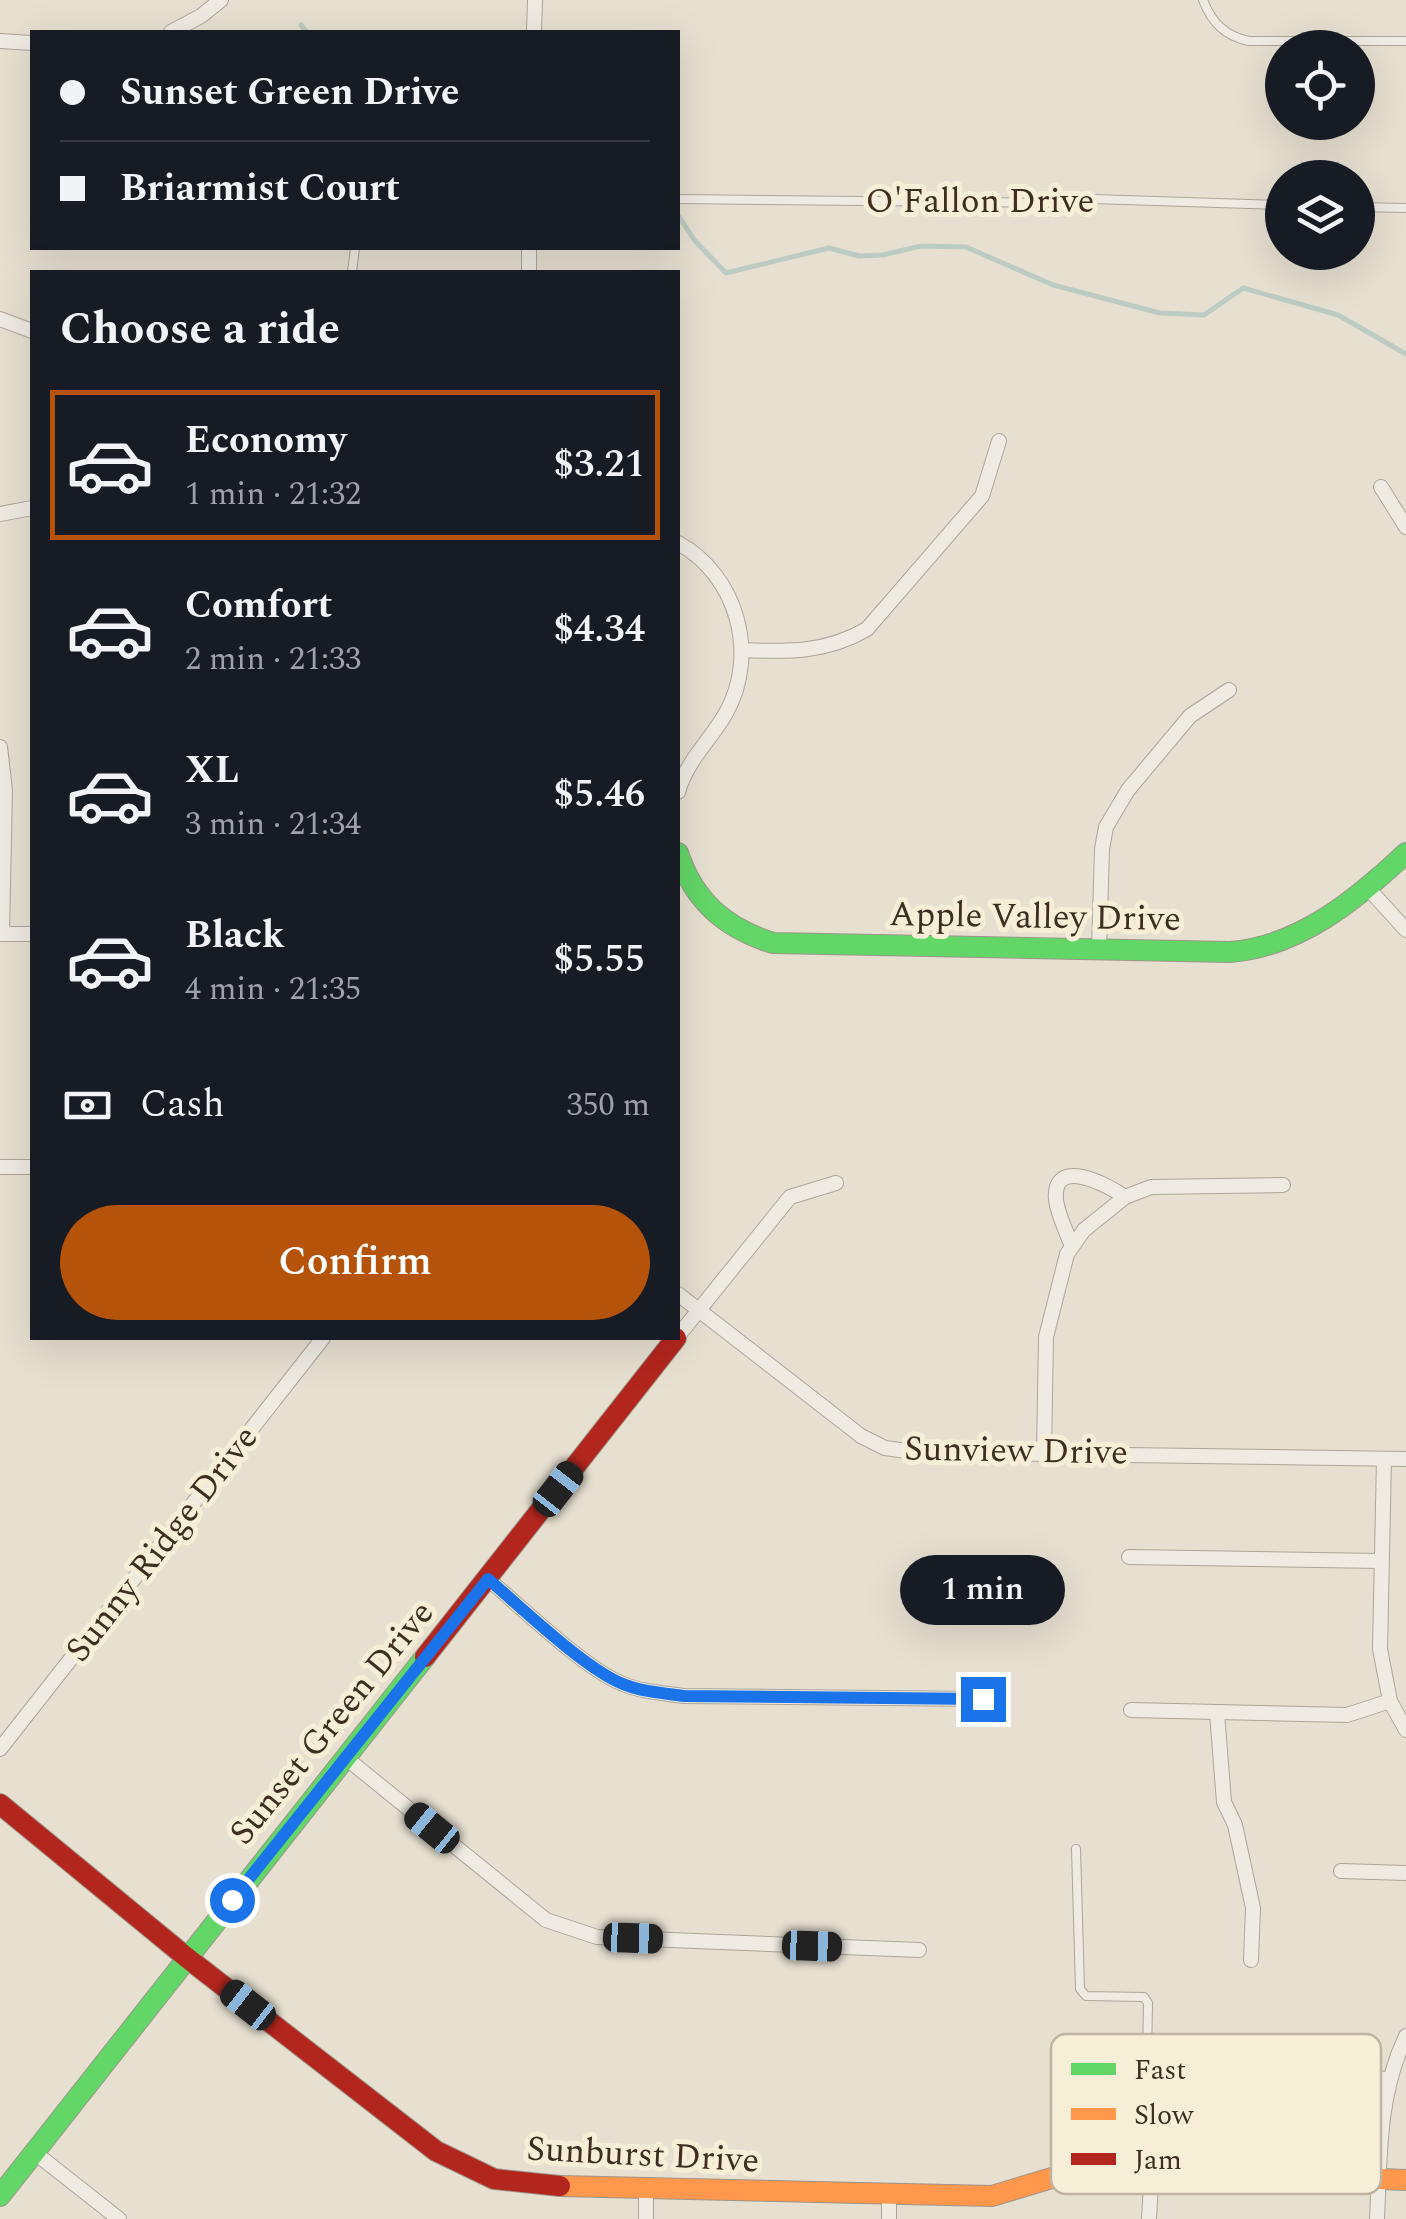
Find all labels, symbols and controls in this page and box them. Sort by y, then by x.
map controls [1265,30,1375,270]
button: locate [1265,30,1375,140]
text: Sunset Green Drive [120,64,460,122]
text: Briarmist Court [120,160,400,218]
button: layers [1265,160,1375,270]
street label: O'Fallon Drive [865,175,1095,228]
text: Choose a ride [60,295,340,364]
text: Economy [185,412,346,470]
icon: car [65,420,155,510]
text: $3.21 [554,436,645,494]
text: 1 min · 21:32 [185,470,361,519]
text: Comfort [185,577,332,635]
icon: car [65,585,155,675]
text: $4.34 [554,601,645,659]
text: 2 min · 21:33 [185,635,361,684]
text: XL [185,742,239,800]
icon: car [65,750,155,840]
text: $5.46 [554,766,645,824]
text: 3 min · 21:34 [185,800,361,849]
street label: Apple Valley Drive [889,888,1181,946]
text: Black [185,907,285,965]
icon: car [65,915,155,1005]
text: $5.55 [554,931,645,989]
text: 4 min · 21:35 [185,965,361,1014]
text: Cash [140,1076,225,1134]
icon: cash [60,1078,115,1133]
text: 350 m [566,1081,650,1130]
button: Confirm [60,1205,650,1320]
street label: Sunny Ridge Drive [52,1414,272,1674]
street label: Sunview Drive [904,1423,1128,1479]
car [528,1456,588,1522]
callout: 1 min [900,1554,1066,1624]
text: 1 min [941,1565,1024,1614]
street label: Sunset Green Drive [217,1589,447,1857]
route end [961,1677,1006,1722]
car [399,1797,465,1859]
route start [210,1878,255,1923]
car [602,1922,664,1954]
car [781,1930,843,1962]
car [215,1975,281,2035]
legend [1051,2034,1381,2194]
text: Fast [1134,2049,1186,2092]
text: Slow [1134,2094,1194,2137]
street label: Sunburst Drive [525,2122,761,2188]
text: Jam [1134,2139,1182,2182]

